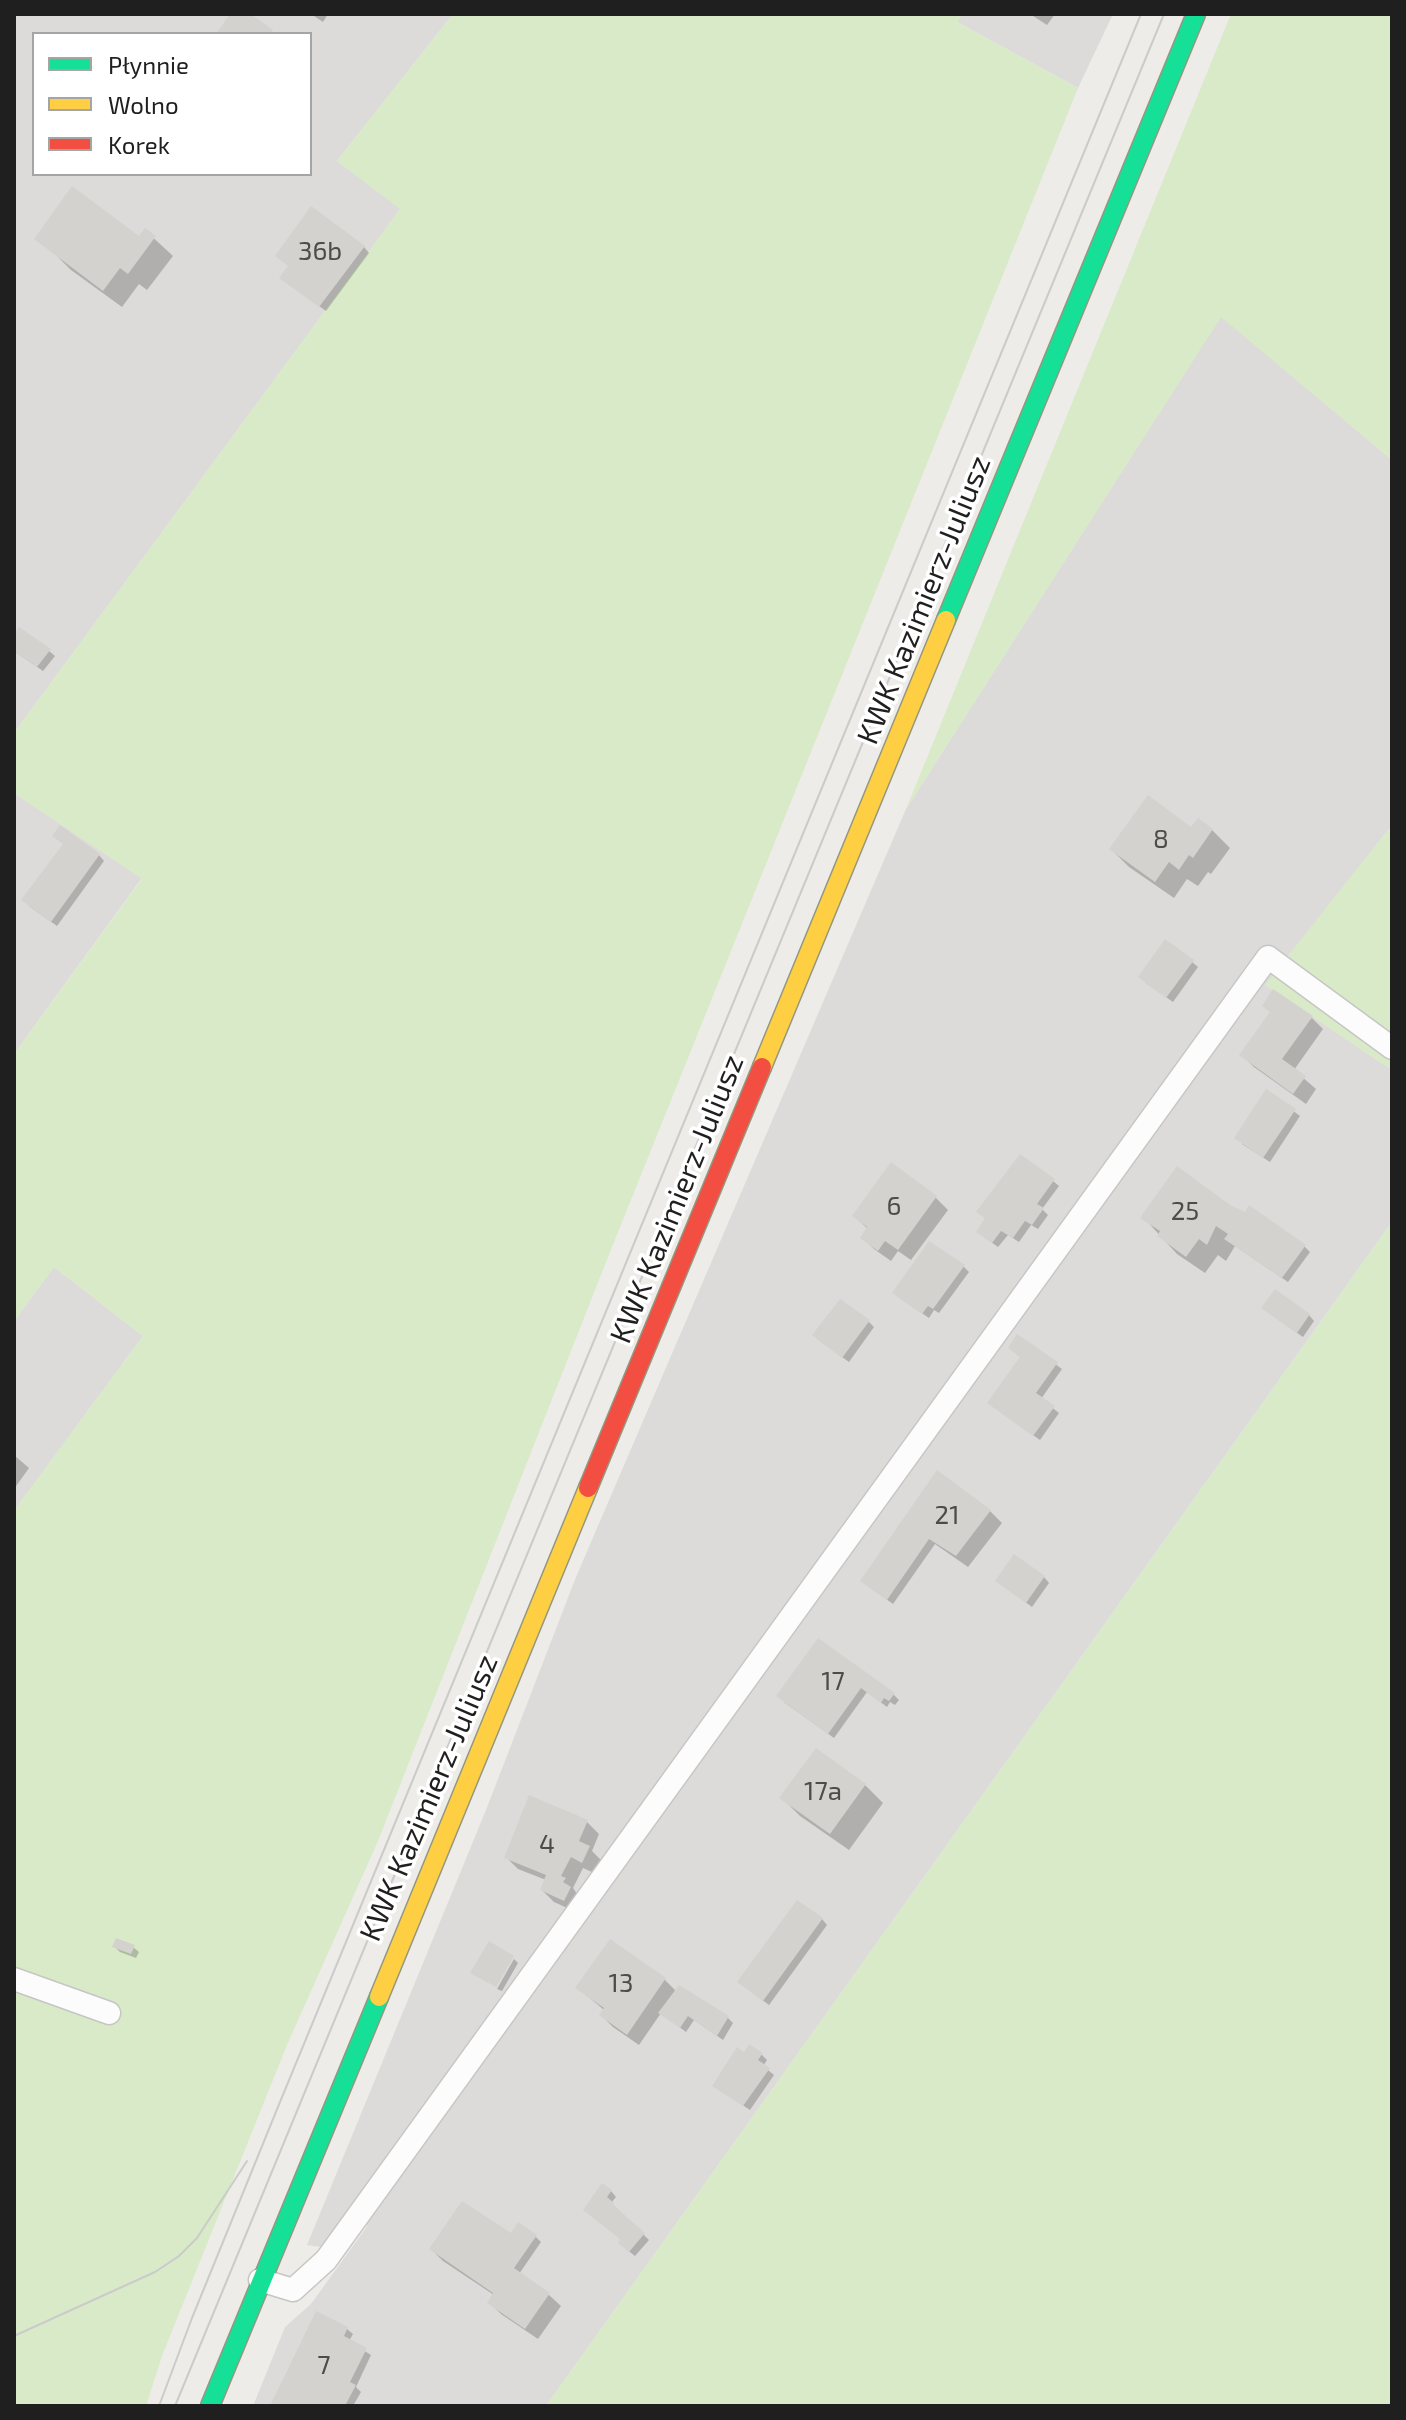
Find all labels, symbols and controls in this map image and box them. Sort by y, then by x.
legend [32,32,312,176]
text: Płynnie [108,50,189,79]
text: Wolno [108,90,179,119]
text: Korek [108,130,170,159]
house number: 36b [298,235,342,267]
street label: KWK Kazimierz-Juliusz [850,451,998,749]
house number: 8 [1153,823,1169,855]
street label: KWK Kazimierz-Juliusz [603,1050,751,1348]
house number: 6 [887,1190,901,1222]
house number: 25 [1171,1195,1199,1227]
house number: 21 [935,1499,959,1531]
street label: KWK Kazimierz-Juliusz [352,1649,506,1947]
house number: 17 [821,1665,845,1697]
house number: 17a [804,1775,842,1807]
house number: 4 [539,1828,555,1860]
house number: 13 [609,1967,633,1999]
house number: 7 [317,2349,331,2381]

